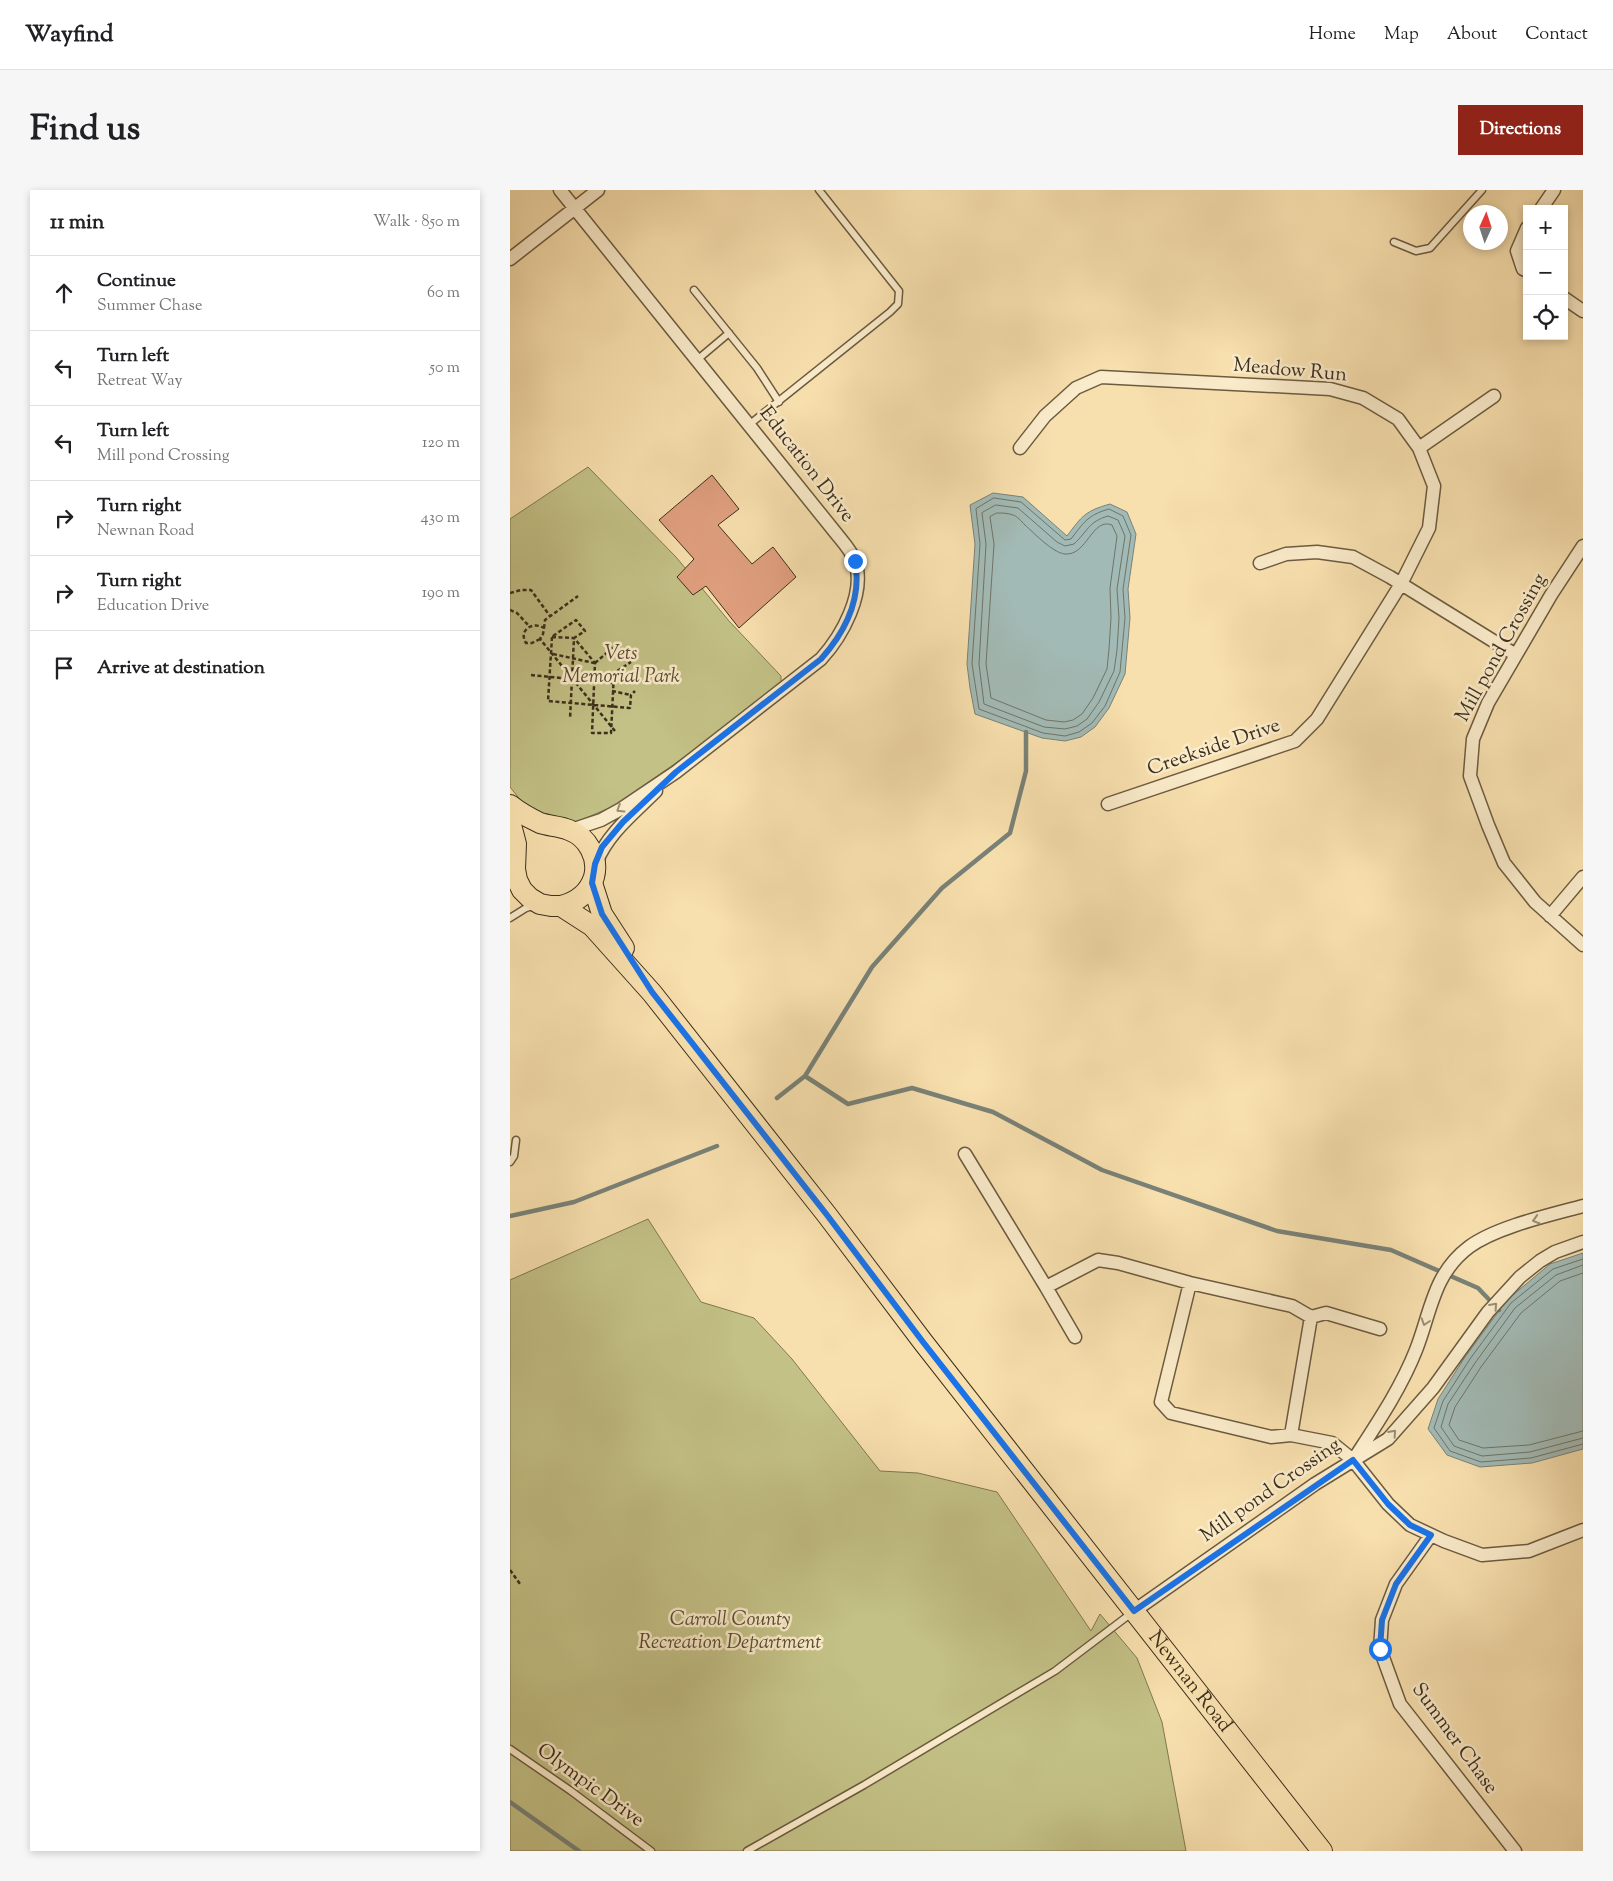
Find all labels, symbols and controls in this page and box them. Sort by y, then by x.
text: Wayfind [25,18,113,52]
text: Home [1309,22,1356,48]
text: Map [1384,22,1419,48]
text: About [1447,22,1497,48]
text: Contact [1525,22,1588,48]
text: Find us [30,105,140,156]
button: Directions [1458,105,1583,155]
north arrow [1463,205,1508,250]
map controls [1523,205,1568,340]
button: + [1523,205,1568,250]
text: 11 min [50,208,105,238]
text: Walk · 850 m [373,211,460,234]
button: − [1523,250,1568,295]
text: Continue [97,268,176,295]
icon: ahead [50,279,78,307]
text: 60 m [427,282,460,305]
text: Summer Chase [97,295,202,318]
button: locate [1523,295,1568,340]
text: Turn left [97,343,169,370]
street label: Meadow Run [1232,352,1348,390]
icon: left [50,354,78,382]
text: 50 m [429,357,460,380]
text: Retreat Way [97,370,182,393]
street label: Education Drive [751,401,861,529]
text: Turn left [97,418,169,445]
icon: left [50,429,78,457]
text: 120 m [422,432,460,455]
text: Mill pond Crossing [97,445,230,468]
text: Turn right [97,493,181,520]
icon: right [50,504,78,532]
text: 430 m [421,507,460,530]
text: Newnan Road [97,520,194,543]
route end [844,550,867,573]
text: Turn right [97,568,181,595]
street label: Mill pond Crossing [1449,568,1555,728]
icon: right [50,579,78,607]
text: 190 m [422,582,460,605]
text: Education Drive [97,595,209,618]
park label: Vets Memorial Park [562,640,680,692]
icon: arrive [50,654,78,682]
text: Arrive at destination [97,655,265,682]
street label: Creekside Drive [1144,712,1284,784]
one-way arrow [617,802,626,812]
one-way arrow [1533,1214,1541,1224]
one-way arrow [1488,1302,1497,1311]
one-way arrow [1421,1318,1431,1326]
one-way arrow [1387,1429,1396,1438]
street label: Mill pond Crossing [1195,1431,1347,1550]
park label: Carroll County Recreation Department [638,1606,822,1658]
street label: Newnan Road [1141,1625,1238,1739]
route start [1369,1638,1392,1661]
street label: Summer Chase [1404,1677,1504,1801]
street label: Olympic Drive [530,1737,650,1835]

